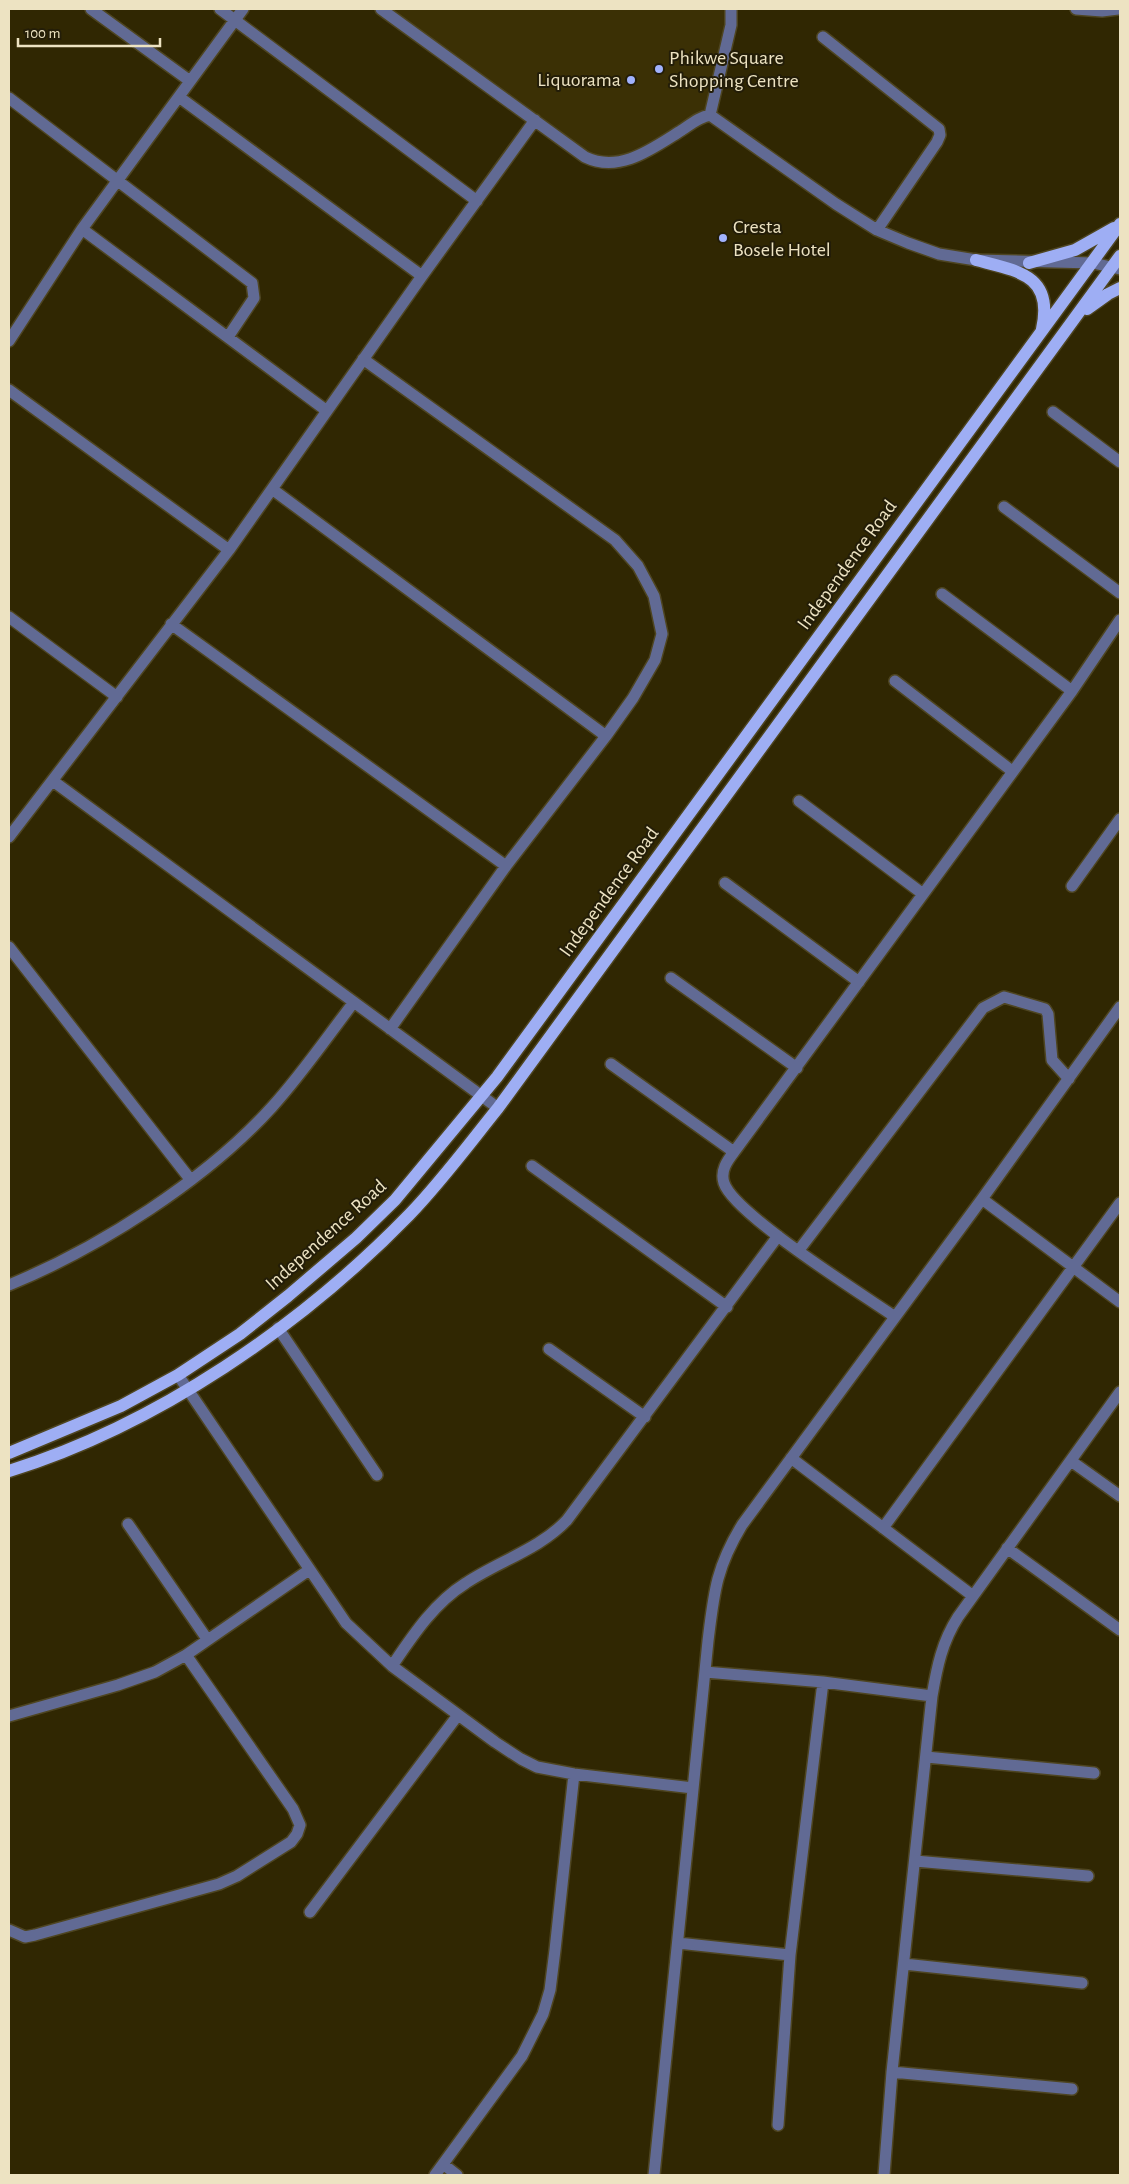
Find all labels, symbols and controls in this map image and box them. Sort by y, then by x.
scale bar [18,15,160,47]
text: 100 m [25,26,60,41]
place label: Phikwe Square Shopping Centre [669,48,799,91]
marker: Phikwe Square Shopping Centre [653,63,665,75]
place label: Liquorama [537,70,621,90]
marker: Liquorama [625,74,637,86]
place label: Cresta Bosele Hotel [733,217,831,260]
marker: Cresta Bosele Hotel [717,232,729,244]
street label: Independence Road [793,497,901,633]
street label: Independence Road [555,824,663,960]
street label: Independence Road [262,1176,390,1294]

